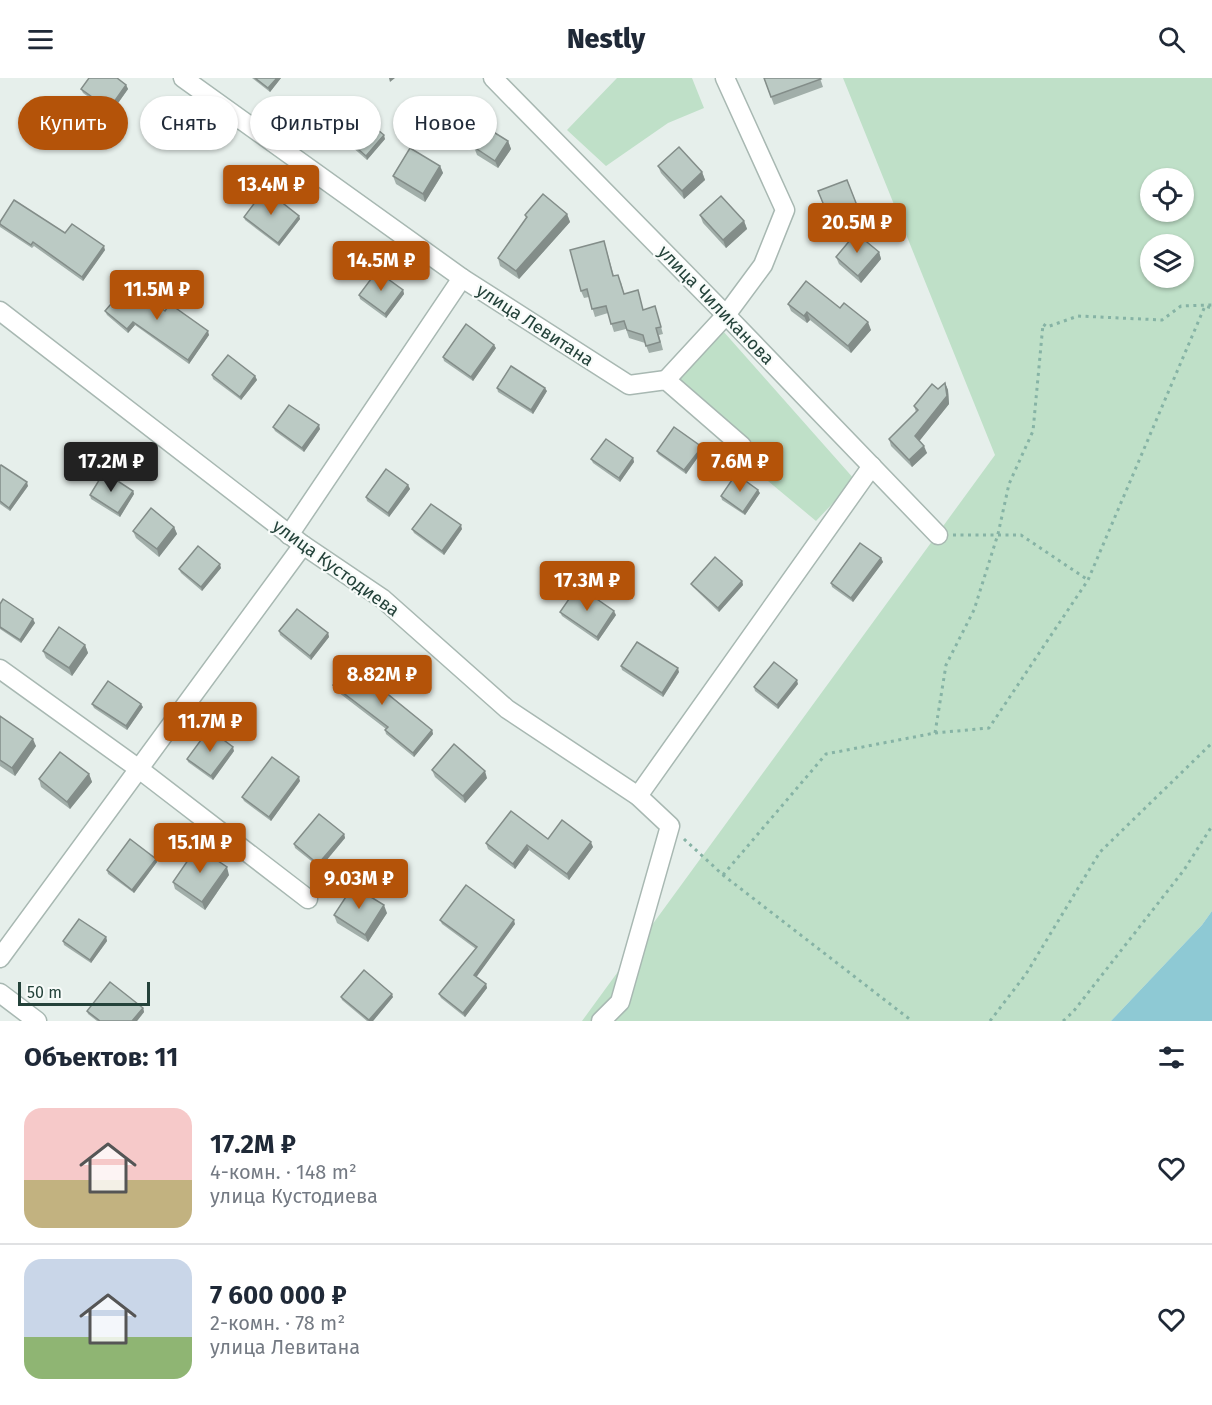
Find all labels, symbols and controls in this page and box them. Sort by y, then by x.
icon: menu [24,23,57,56]
text: Nestly [567,23,645,55]
icon: search [1155,23,1188,56]
chip: Купить [18,96,128,150]
chip: Снять [140,96,238,150]
chip: Фильтры [250,96,381,150]
chip: Новое [393,96,497,150]
pin: 13.4M ₽ [216,165,326,216]
map controls [1140,168,1194,288]
button: locate [1140,168,1194,222]
text: 13.4M ₽ [237,172,305,196]
pin: 20.5M ₽ [802,203,912,254]
text: 20.5M ₽ [822,210,892,234]
button: layers [1140,234,1194,288]
pin: 14.5M ₽ [326,241,436,292]
street label: улица Чиликанова [653,241,779,369]
text: 14.5M ₽ [347,248,415,272]
pin: 11.5M ₽ [102,270,212,321]
text: 11.5M ₽ [124,277,190,301]
street label: улица Левитана [472,279,598,371]
pin: 17.2M ₽ [56,442,166,493]
pin: 7.6M ₽ [691,442,789,493]
text: 17.2M ₽ [78,449,144,473]
text: 7.6M ₽ [711,449,769,473]
street label: улица Кустодиева [268,515,404,621]
pin: 17.3M ₽ [532,561,642,612]
text: 17.3M ₽ [554,568,620,592]
pin: 8.82M ₽ [327,655,437,706]
text: 8.82M ₽ [347,662,417,686]
pin: 11.7M ₽ [155,702,265,753]
text: 11.7M ₽ [178,709,242,733]
pin: 15.1M ₽ [145,823,255,874]
text: 15.1M ₽ [168,830,232,854]
pin: 9.03M ₽ [304,859,414,910]
text: 9.03M ₽ [324,866,394,890]
scale bar [18,979,150,1006]
text: 50 m [27,983,62,1002]
icon: filters [1155,1041,1188,1074]
text: Объектов: 11 [24,1042,178,1073]
text: 17.2M ₽ [210,1129,296,1160]
icon: home [72,1132,144,1204]
icon: heart [1155,1152,1188,1185]
text: 4-комн. · 148 m² [210,1160,357,1184]
text: улица Кустодиева [210,1184,378,1208]
text: 7 600 000 ₽ [210,1280,347,1311]
icon: home [72,1283,144,1355]
icon: heart [1155,1303,1188,1336]
text: 2-комн. · 78 m² [210,1311,345,1335]
text: улица Левитана [210,1335,360,1359]

